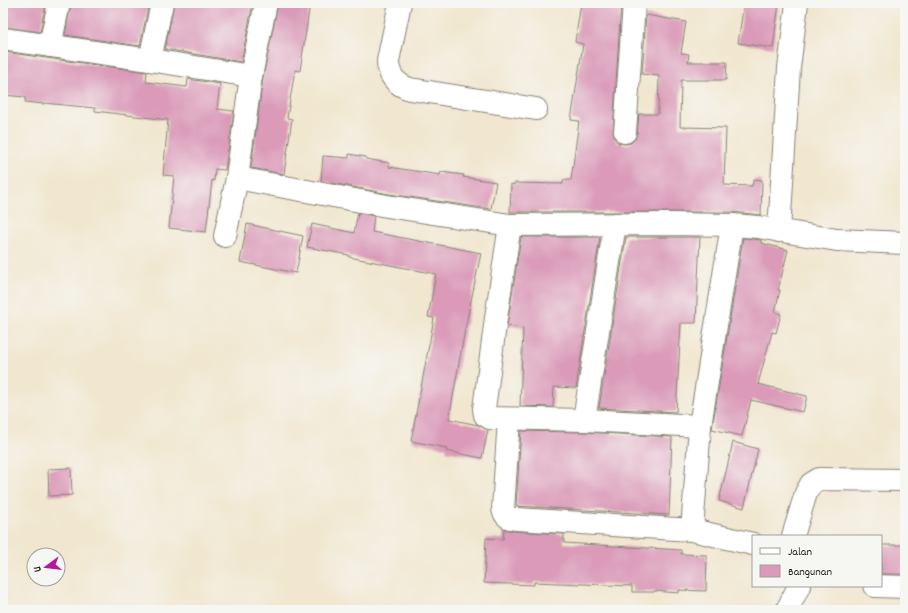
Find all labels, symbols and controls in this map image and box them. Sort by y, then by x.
legend [752,535,882,587]
text: Jalan [788,544,812,561]
north arrow [26,547,66,587]
text: U [30,564,47,574]
text: Bangunan [788,564,832,581]

